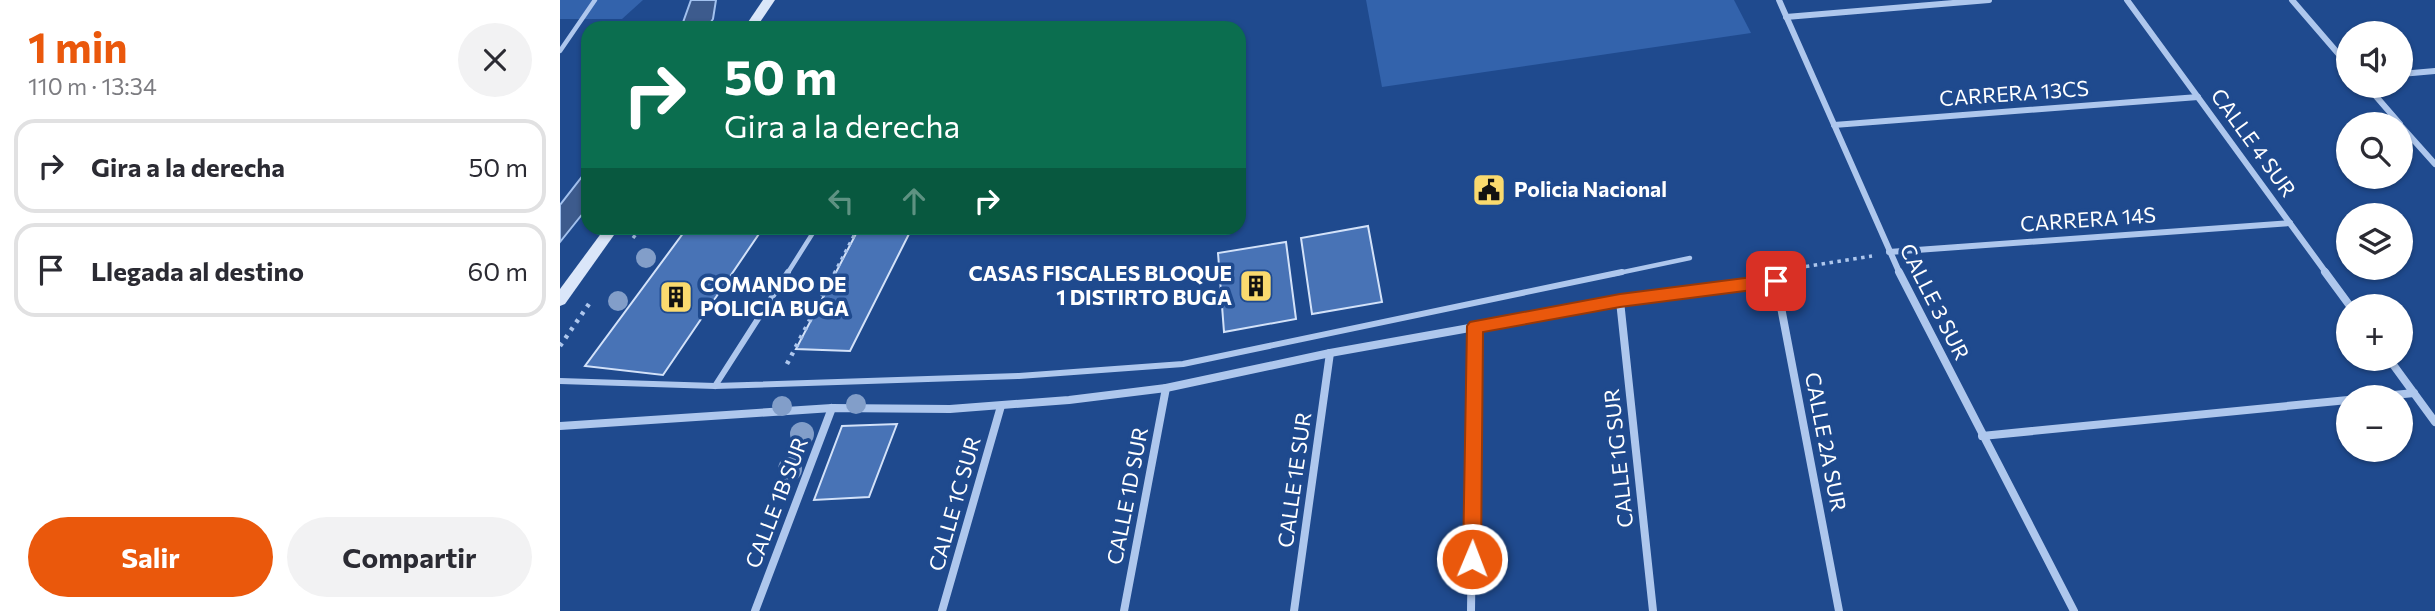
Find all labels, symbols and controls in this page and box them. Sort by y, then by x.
text: 1 min [28,20,128,72]
map controls [2336,21,2413,462]
button: sound [2336,21,2413,98]
button: close [458,23,532,97]
text: 50 m [724,45,837,105]
icon: right [609,49,700,140]
text: 110 m · 13:34 [28,72,157,100]
street label: CARRERA 13CS [1938,75,2089,110]
street label: CALLE 4 SUR [2207,83,2302,201]
text: Gira a la derecha [724,105,960,145]
button: search [2336,112,2413,189]
icon: right [32,147,70,185]
text: Gira a la derecha [91,151,285,182]
text: 50 m [468,151,528,182]
public building icon: Policia Nacional [1470,171,1508,209]
place label: Policia Nacional [1514,176,1667,201]
icon: left [822,182,860,220]
icon: ahead [895,182,933,220]
icon: right [968,182,1006,220]
street label: CARRERA 14S [2019,201,2157,236]
button: layers [2336,203,2413,280]
street label: CALLE 3 SUR [1895,239,1975,364]
icon: arrive [32,251,70,289]
pin [1746,251,1806,311]
text: Llegada al destino [91,255,304,286]
text: 60 m [468,255,528,286]
place label: CASAS FISCALES BLOQUE 1 DISTIRTO BUGA [968,260,1232,309]
icon: arrive [1757,262,1795,300]
building icon: CASAS FISCALES BLOQUE 1 DISTIRTO BUGA [1237,267,1275,305]
place label: COMANDO DE POLICIA BUGA [700,271,849,320]
building icon: COMANDO DE POLICIA BUGA [657,278,695,316]
button: + [2336,294,2413,371]
street label: CALLE 2A SUR [1801,370,1852,513]
button: − [2336,385,2413,462]
street label: CALLE 1G SUR [1598,387,1637,529]
street label: CALLE 1E SUR [1272,410,1315,549]
street label: CALLE 1D SUR [1101,425,1152,567]
street label: CALLE 1B SUR [739,434,812,571]
street label: CALLE 1C SUR [922,434,985,574]
button: Salir [28,517,273,597]
button: Compartir [287,517,532,597]
position arrow [1435,522,1509,596]

